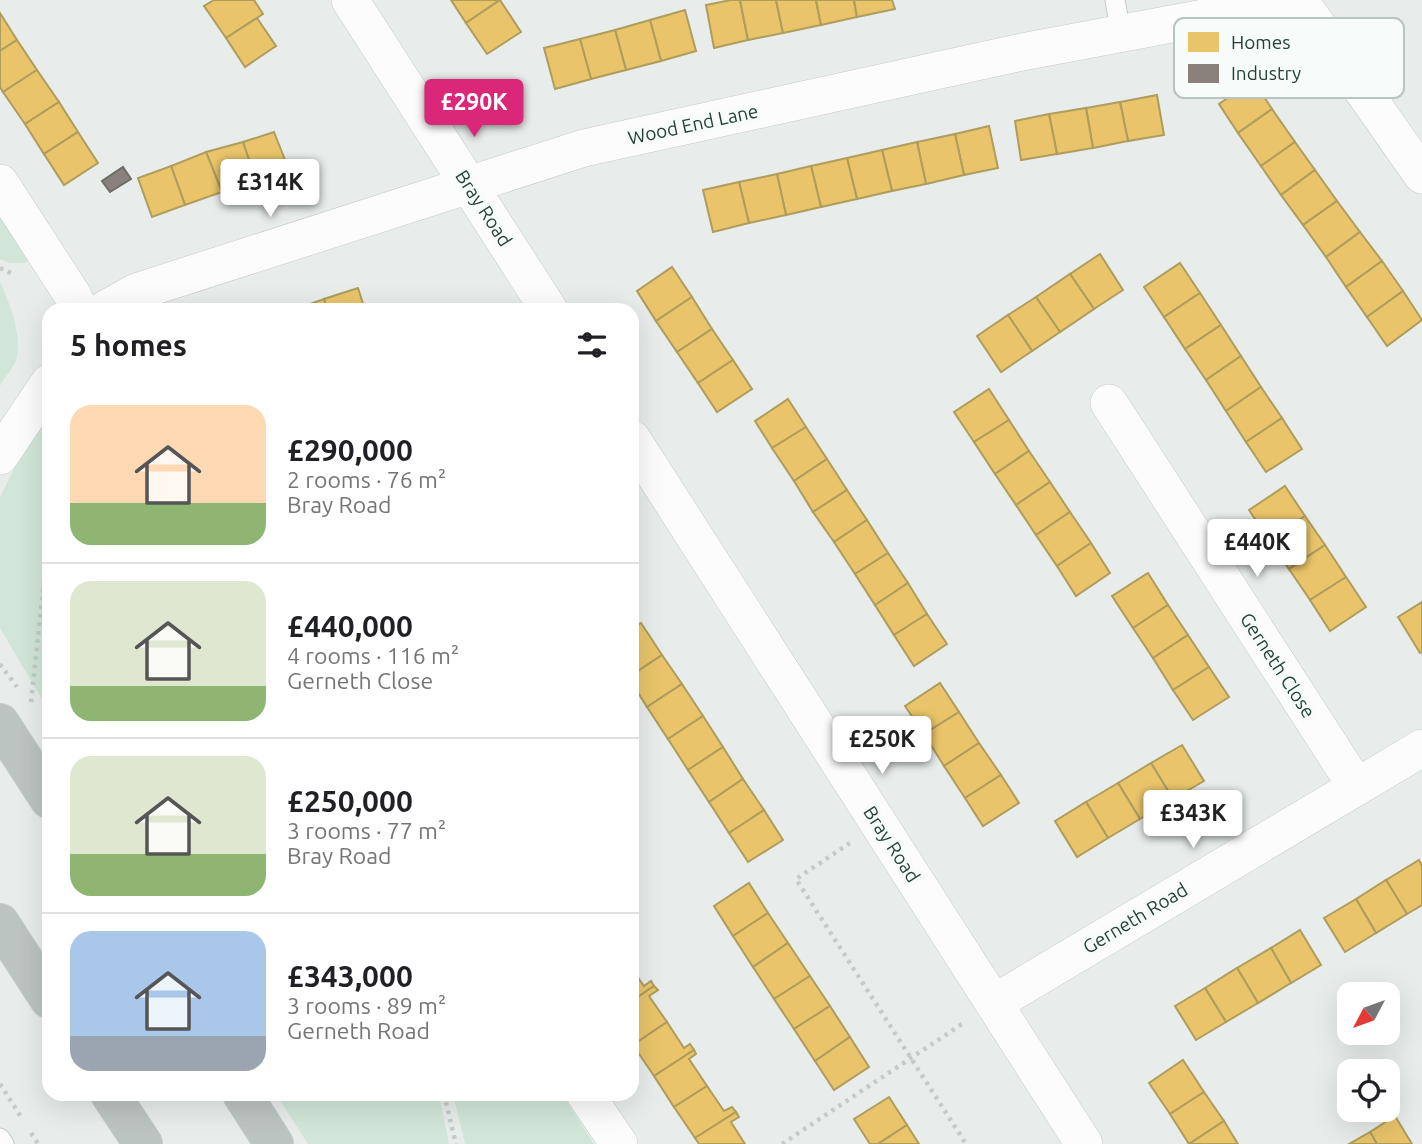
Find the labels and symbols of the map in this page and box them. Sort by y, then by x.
legend [1174,18,1404,98]
text: Homes [1231,31,1291,53]
text: Industry [1231,62,1301,84]
pin: £290K [425,80,523,139]
street label: Wood End Lane [626,99,760,149]
pin: £314K [221,160,319,219]
street label: Bray Road [451,166,517,250]
pin: £440K [1208,520,1306,579]
street label: Gerneth Close [1236,608,1320,722]
pin: £250K [833,716,931,776]
pin: £343K [1144,790,1242,850]
street label: Bray Road [859,802,925,886]
street label: Gerneth Road [1079,878,1191,958]
north arrow [1337,982,1400,1045]

